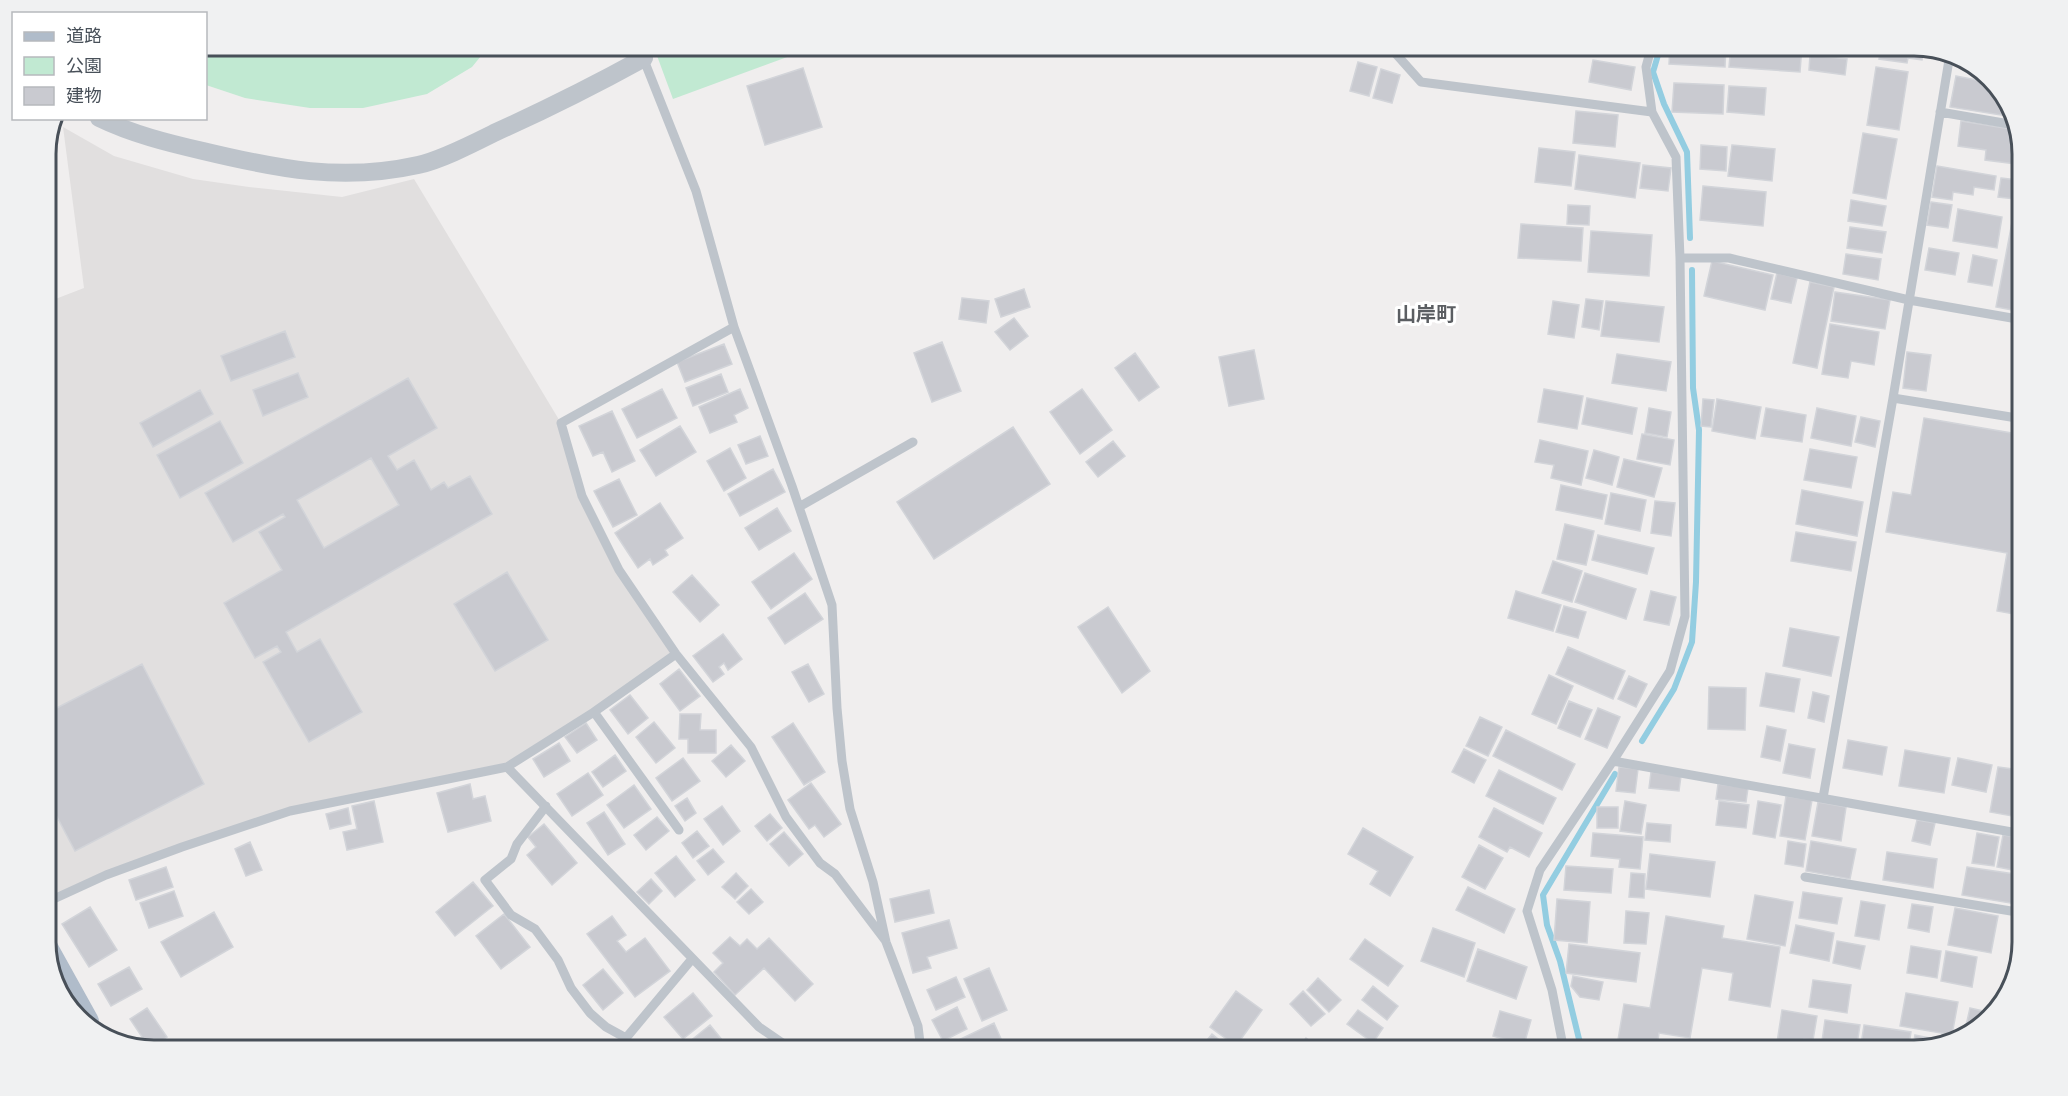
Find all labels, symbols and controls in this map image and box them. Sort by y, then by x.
legend [12,12,207,120]
text: 道路 [66,25,102,46]
text: 公園 [66,55,102,76]
text: 建物 [66,85,102,106]
district label: 山岸町 [1396,302,1456,326]

